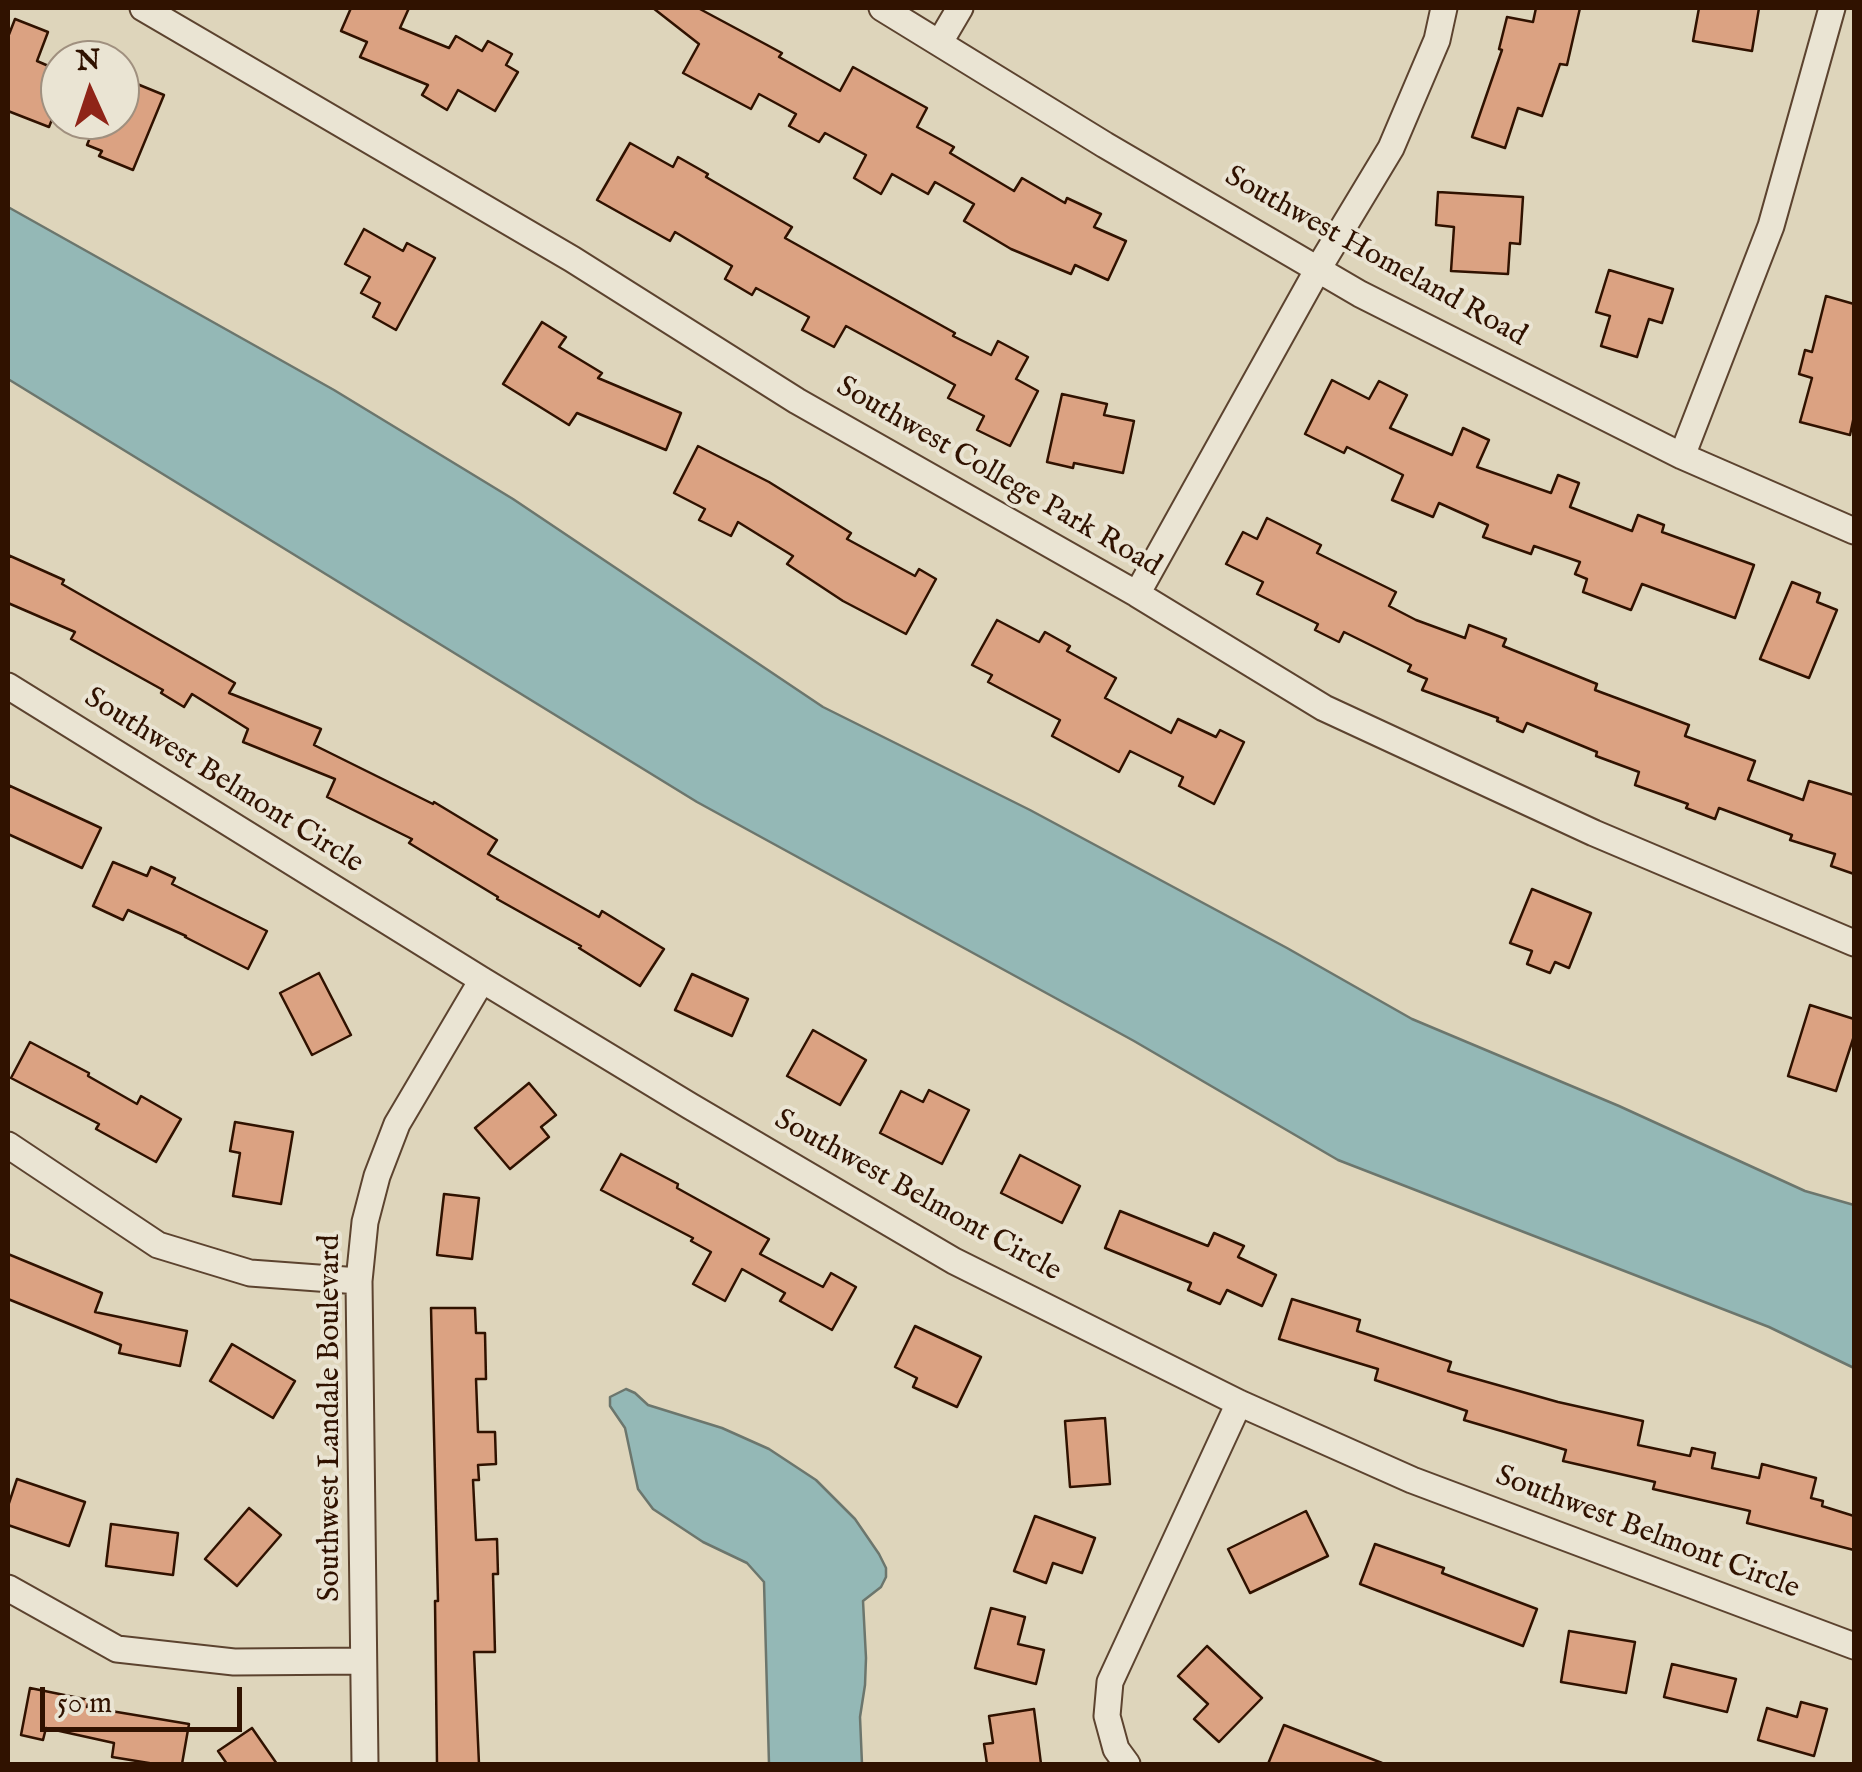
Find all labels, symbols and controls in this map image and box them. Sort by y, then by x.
north arrow [40,40,140,140]
text: N [75,43,102,80]
street label: Southwest Homeland Road [1218,160,1532,356]
street label: Southwest College Park Road [829,370,1167,586]
street label: Southwest Belmont Circle [77,681,369,883]
street label: Southwest Belmont Circle [767,1103,1067,1291]
street label: Southwest Landale Boulevard [314,1234,350,1602]
street label: Southwest Belmont Circle [1490,1459,1804,1609]
scale bar [45,1667,248,1729]
text: 50 m [57,1685,112,1723]

